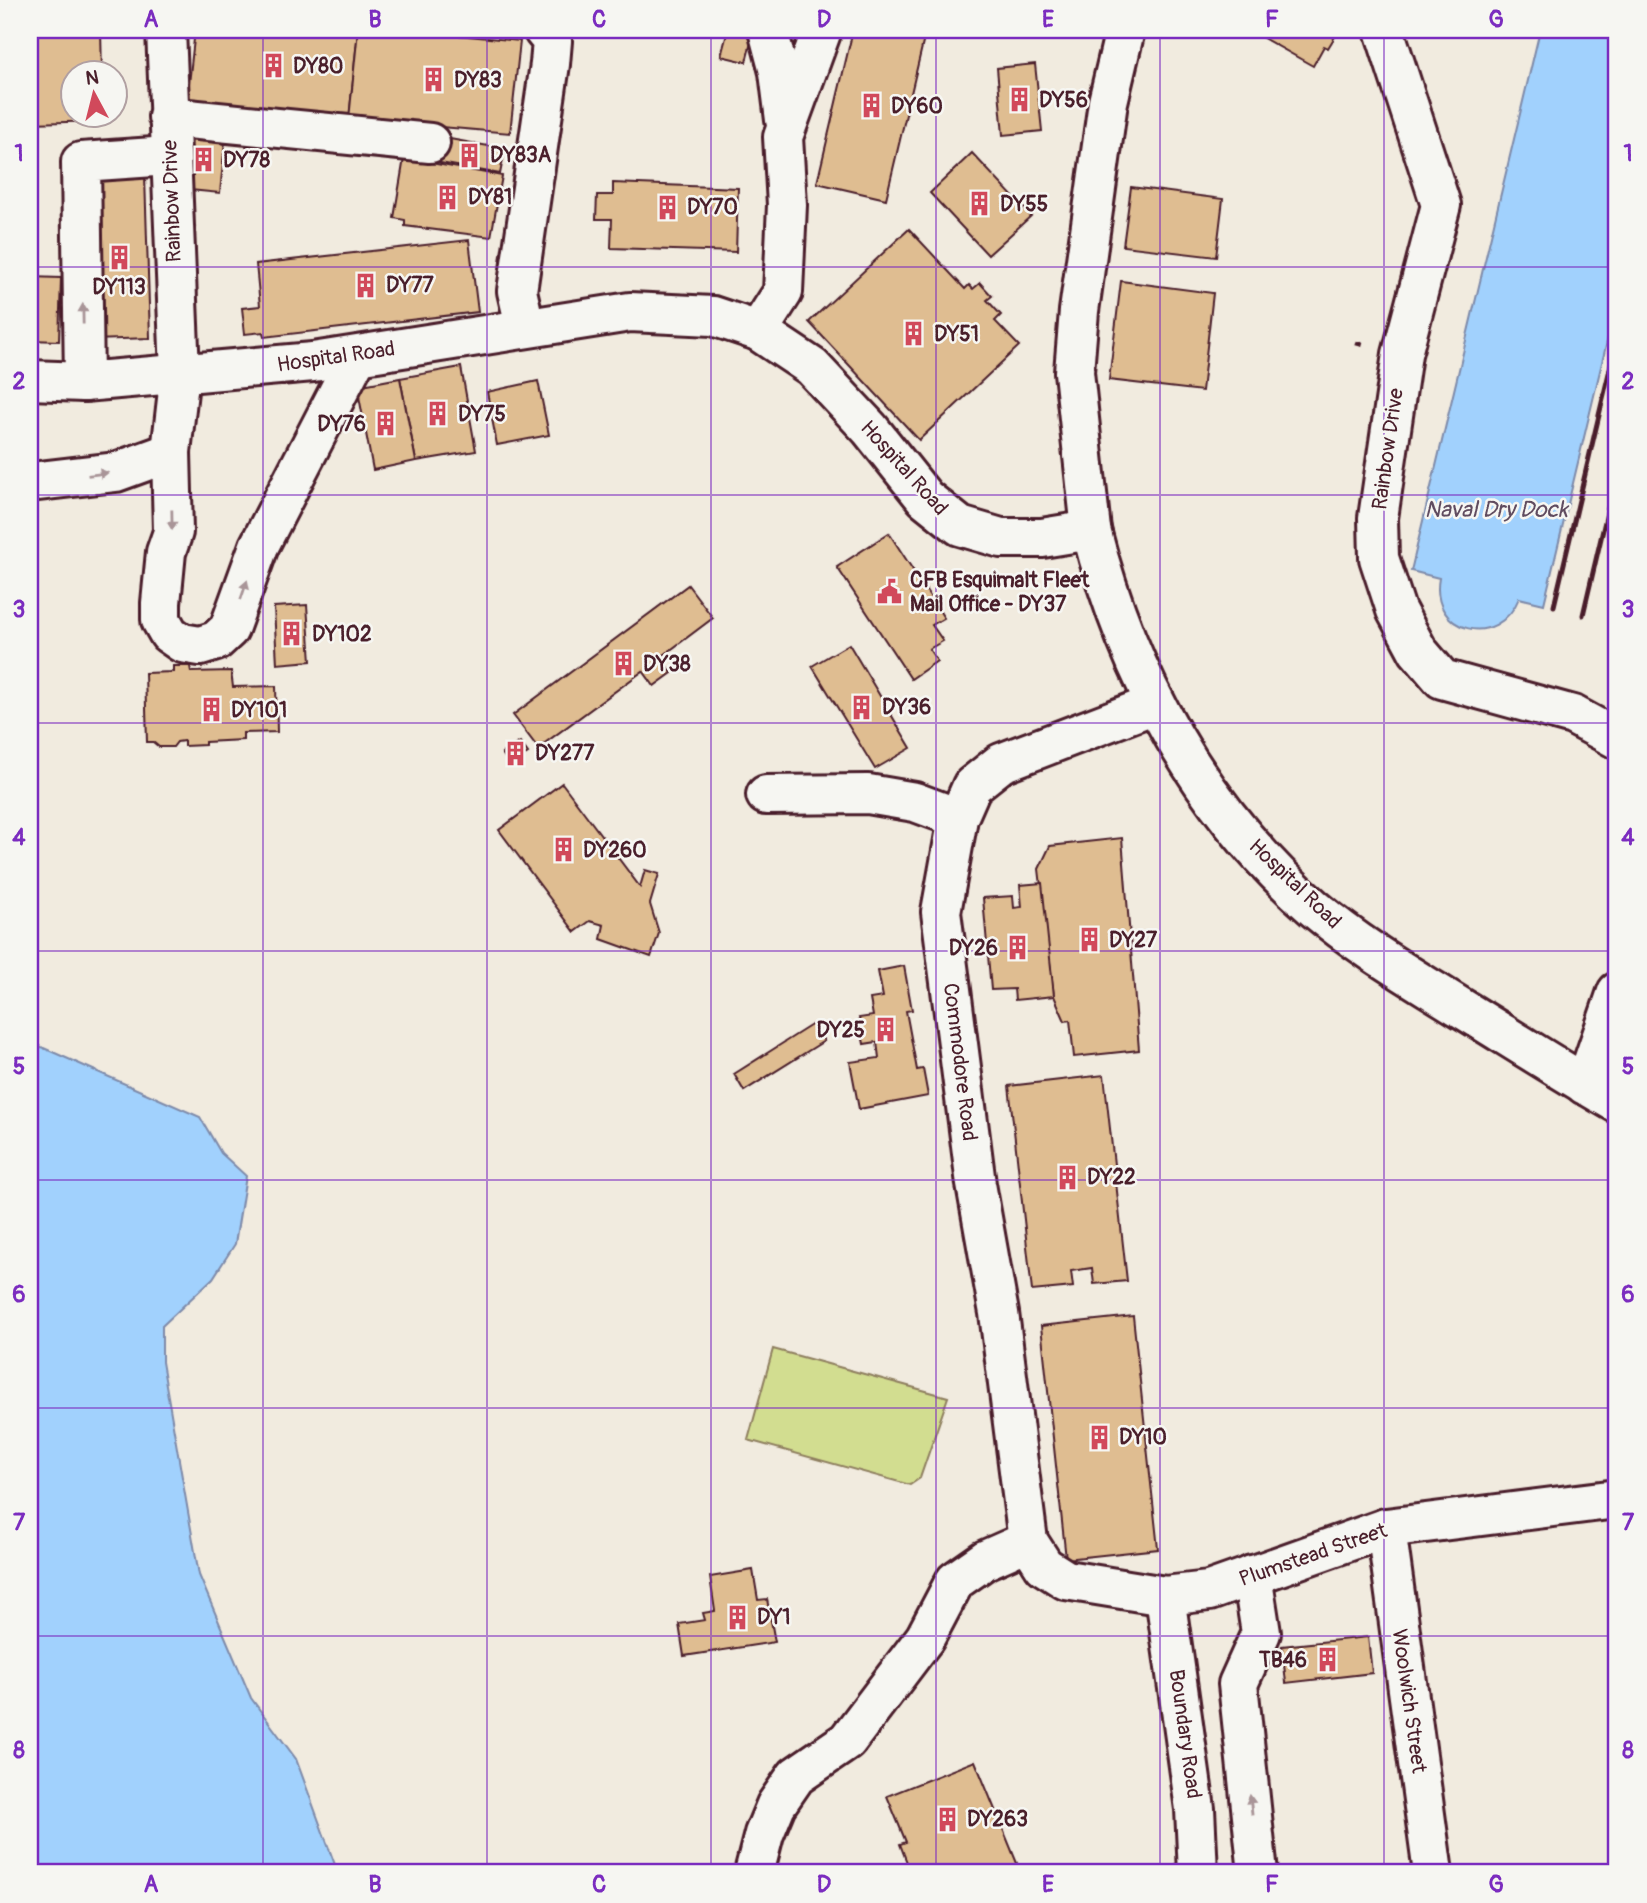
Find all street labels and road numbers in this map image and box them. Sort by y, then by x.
street label: Rainbow Drive [156,139,188,263]
street label: Hospital Road [275,335,397,379]
street label: Rainbow Drive [1366,386,1410,511]
street label: Hospital Road [854,415,954,521]
street label: Hospital Road [1243,833,1347,935]
street label: Commodore Road [937,982,983,1142]
street label: Plumstead Street [1235,1517,1391,1593]
street label: Woolwich Street [1386,1627,1433,1775]
street label: Boundary Road [1163,1668,1207,1800]

